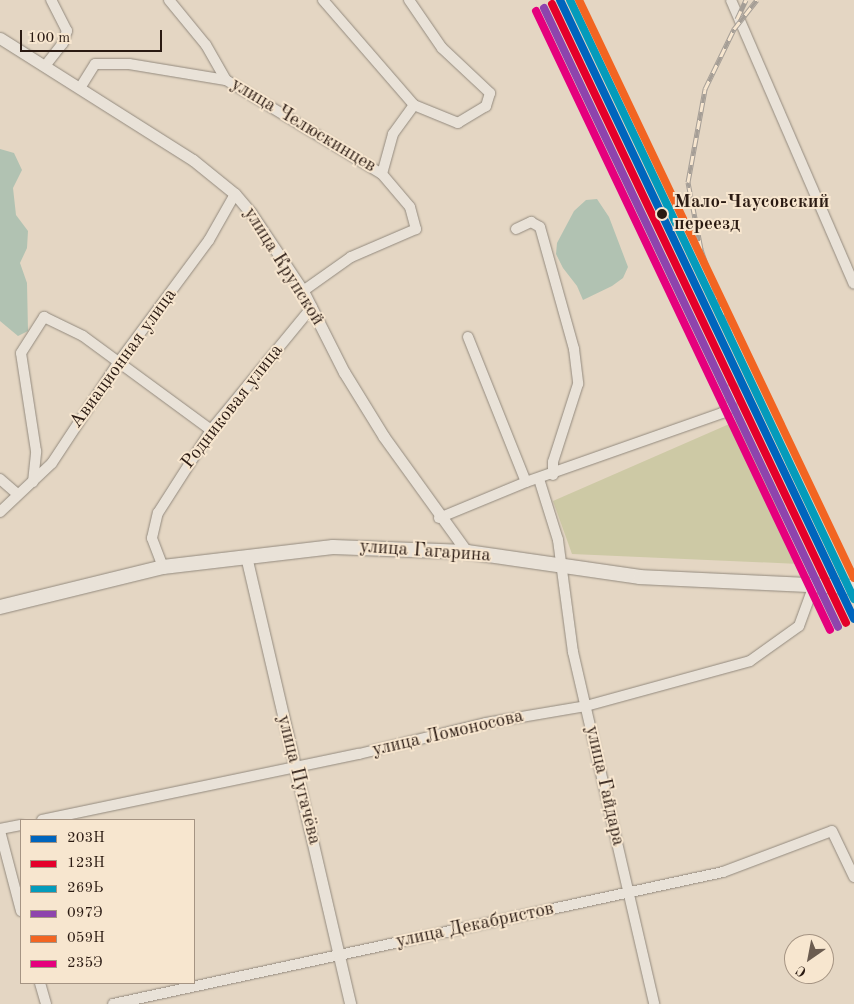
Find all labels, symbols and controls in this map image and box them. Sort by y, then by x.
scale bar [22,20,165,52]
text: 100 m [28,31,70,46]
street label: улица Челюскинцев [226,74,380,178]
place label: Мало-Чаусовский переезд [674,192,829,236]
street label: улица Крупской [238,204,328,330]
marker: Мало-Чаусовский переезд [653,205,671,223]
street label: Авиационная улица [66,285,182,433]
street label: Родниковая улица [177,340,289,474]
street label: улица Гагарина [359,536,491,568]
street label: улица Ломоносова [370,706,526,762]
street label: улица Пугачёва [271,713,325,847]
street label: улица Гайдара [579,724,629,848]
legend [20,819,195,984]
text: 203Н [67,831,105,846]
text: 123Н [67,856,105,871]
text: 269Ь [67,881,104,896]
street label: улица Декабристов [394,898,556,954]
text: 097Э [67,906,103,921]
text: 059Н [67,931,105,946]
north arrow [784,934,834,984]
text: 235Э [67,956,103,971]
text: С [794,962,809,979]

